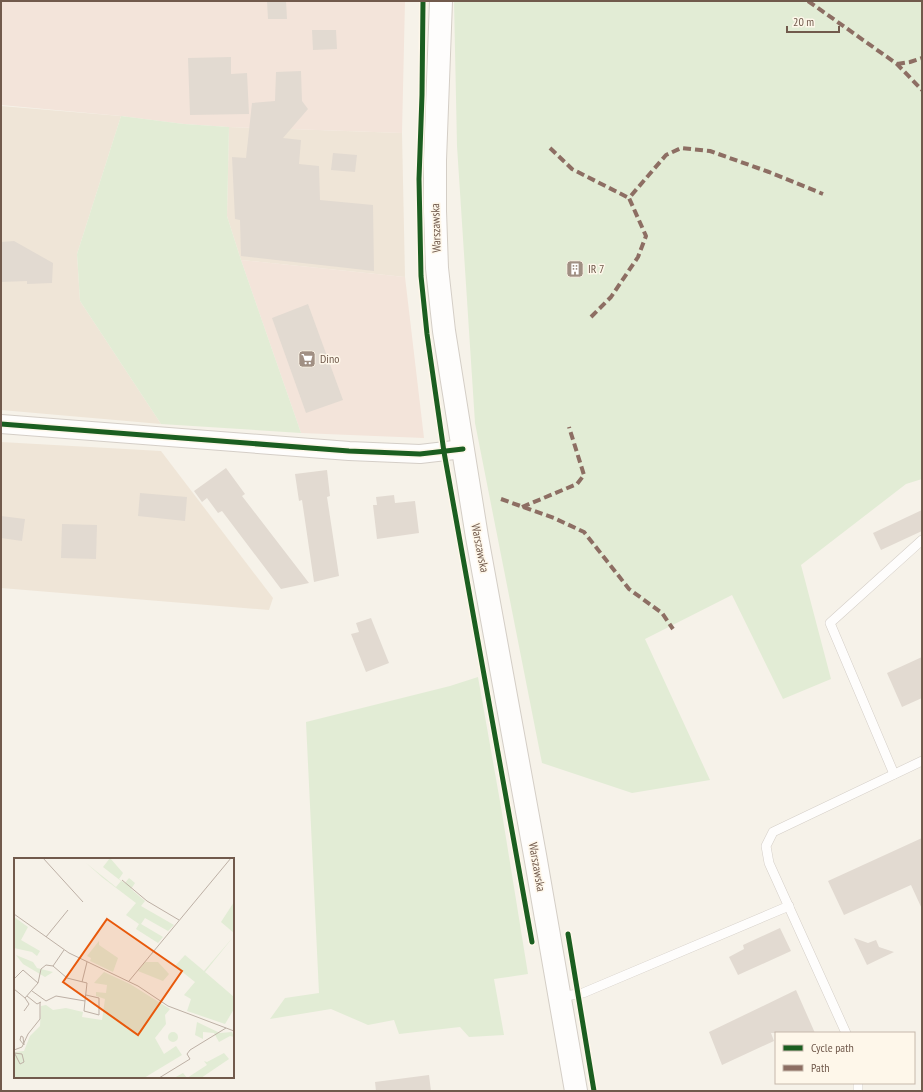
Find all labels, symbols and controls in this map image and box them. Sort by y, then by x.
scale bar [787,8,839,34]
text: 20 m [793,14,814,29]
street label: Warszawska [427,203,444,253]
building icon: IR 7 [565,259,585,279]
place label: IR 7 [588,261,605,276]
supermarket icon: Dino [297,349,317,369]
place label: Dino [320,351,339,366]
street label: Warszawska [468,522,493,574]
street label: Warszawska [526,841,549,893]
inset map [14,858,234,1078]
legend [775,1032,915,1084]
text: Cycle path [811,1040,854,1055]
text: Path [811,1060,829,1075]

